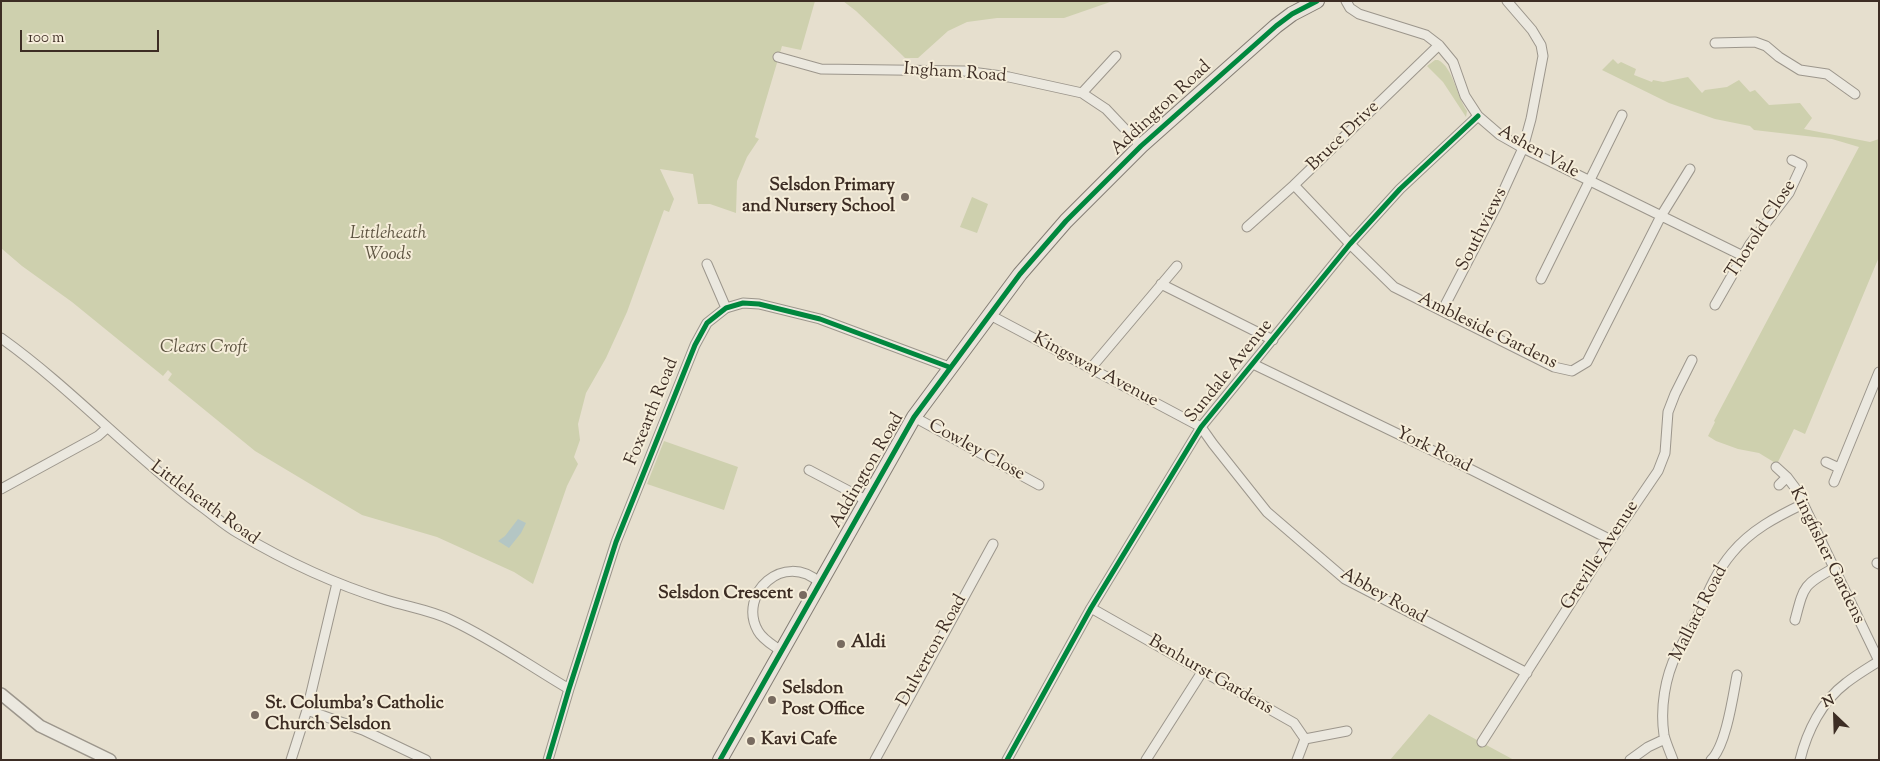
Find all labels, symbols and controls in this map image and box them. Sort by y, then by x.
scale bar [22,20,161,52]
text: 100 m [28,28,64,49]
street label: Addington Road [1107,57,1217,161]
street label: Ingham Road [903,60,1007,88]
street label: Bruce Drive [1303,97,1385,177]
street label: Ashen Vale [1493,122,1583,184]
place label: Selsdon Primary and Nursery School [742,176,895,218]
street label: Thorold Close [1722,177,1802,283]
street label: Southviews [1453,185,1513,275]
marker: Selsdon Primary and Nursery School [899,191,911,203]
park label: Littleheath Woods [350,224,426,266]
street label: Ambleside Gardens [1414,289,1560,375]
street label: Sundale Avenue [1182,316,1278,428]
street label: Kingsway Avenue [1029,329,1161,413]
park label: Clears Croft [160,338,248,360]
street label: Foxearth Road [622,355,684,469]
street label: Addington Road [826,410,910,532]
street label: Cowley Close [924,416,1028,486]
street label: York Road [1392,423,1474,479]
street label: Littleheath Road [145,457,263,551]
street label: Kingfisher Gardens [1784,484,1868,628]
street label: Greville Avenue [1558,497,1644,615]
street label: Mallard Road [1667,563,1733,665]
street label: Abbey Road [1336,564,1430,630]
place label: Selsdon Crescent [658,584,793,606]
marker: Selsdon Crescent [797,589,809,601]
street label: Dulverton Road [893,591,973,711]
street label: Benhurst Gardens [1144,632,1276,720]
place label: Aldi [851,633,886,655]
marker: Aldi [835,638,847,650]
place label: Selsdon Post Office [782,679,865,722]
north arrow [1810,691,1860,741]
text: N [1820,691,1838,714]
place label: St. Columba's Catholic Church Selsdon [265,694,444,736]
marker: Selsdon Post Office [766,694,778,706]
marker: St. Columba's Catholic Church Selsdon [249,709,261,721]
place label: Kavi Cafe [761,730,837,752]
marker: Kavi Cafe [745,735,757,747]

